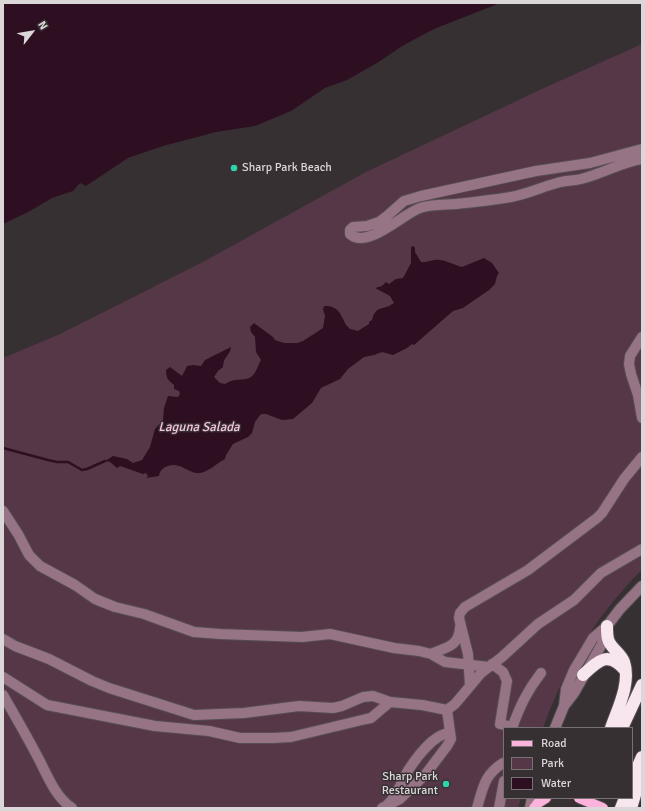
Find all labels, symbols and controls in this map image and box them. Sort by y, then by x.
north arrow [12,12,52,52]
text: N [35,19,50,32]
place label: Sharp Park Beach [242,161,332,175]
marker: Sharp Park Beach [229,163,239,173]
water label: Laguna Salada [158,420,240,436]
legend [503,727,633,799]
text: Road [541,736,567,751]
text: Park [541,756,564,771]
place label: Sharp Park Restaurant [382,770,438,798]
text: Water [541,776,571,791]
marker: Sharp Park Restaurant [441,779,451,789]

